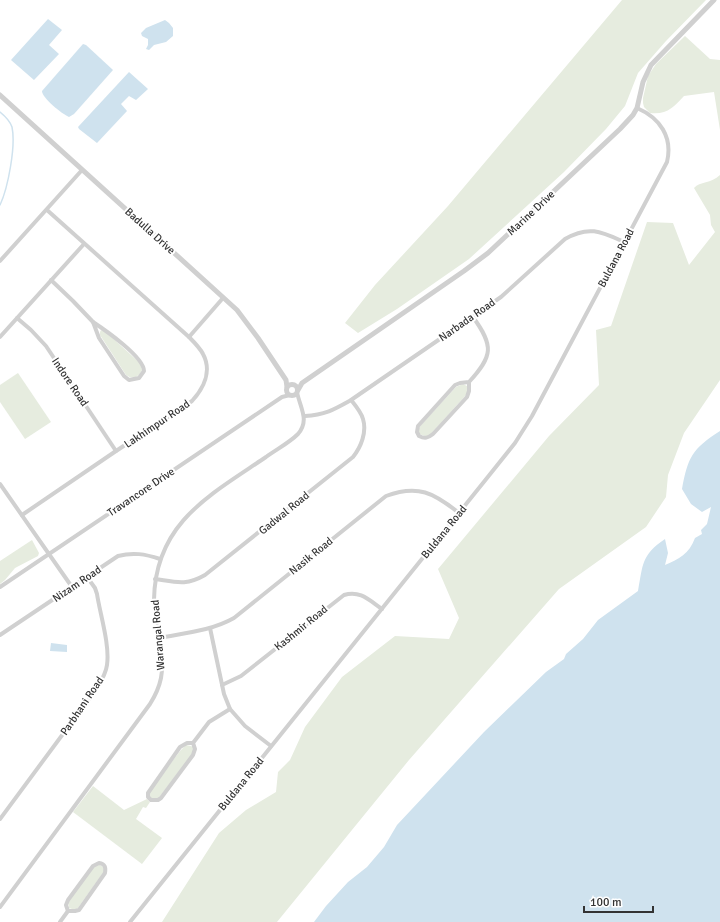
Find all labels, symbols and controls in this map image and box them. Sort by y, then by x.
street label: Marine Drive [505,188,557,238]
street label: Badulla Drive [122,205,178,257]
street label: Buldana Road [595,226,637,290]
street label: Narbada Road [436,296,498,344]
street label: Indore Road [49,355,91,409]
street label: Lakhimpur Road [122,397,192,451]
street label: Travancore Drive [105,465,177,519]
street label: Gadwal Road [256,489,312,537]
street label: Buldana Road [419,503,470,561]
street label: Nasik Road [287,534,336,578]
street label: Nizam Road [50,563,104,605]
street label: Warangal Road [148,599,168,671]
street label: Kashmir Road [272,602,330,653]
street label: Parbhani Road [58,674,106,738]
street label: Buldana Road [216,755,267,813]
scale bar [584,888,653,914]
text: 100 m [590,895,622,910]

